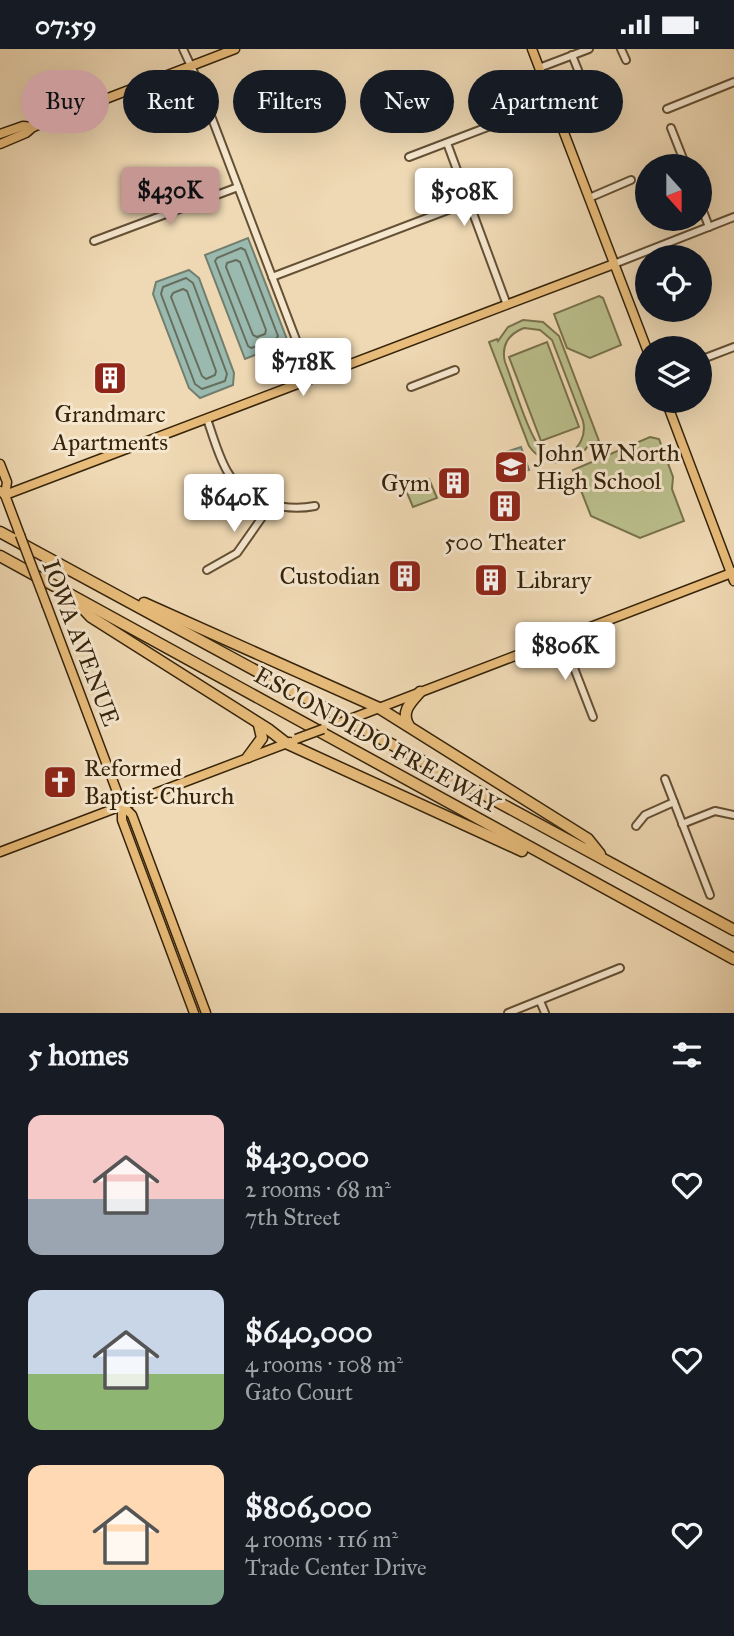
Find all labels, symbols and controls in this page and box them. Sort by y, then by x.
text: 07:59 [35,9,97,41]
chip: Buy [21,70,109,133]
chip: Rent [123,70,219,133]
chip: Filters [233,70,346,133]
chip: New [360,70,454,133]
chip: Apartment [468,70,623,133]
north arrow [635,154,712,231]
map controls [635,154,712,413]
pin: $430K [121,167,219,227]
pin: $508K [415,169,513,228]
text: $430K [137,176,203,204]
text: $508K [431,177,497,205]
button: locate [635,245,712,322]
button: layers [635,336,712,413]
pin: $718K [254,339,352,398]
text: $718K [271,347,335,375]
building icon: Grandmarc Apartments [91,359,129,397]
place label: Grandmarc Apartments [51,399,168,457]
place label: John W North High School [533,438,680,496]
school or university icon: John W North High School [492,448,530,486]
building icon: Gym [435,464,473,502]
place label: Gym [381,468,430,498]
pin: $640K [185,475,283,534]
text: $640K [200,483,268,511]
building icon: 500 Theater [486,487,524,525]
place label: 500 Theater [444,527,566,557]
street label: IOWA AVENUE [36,556,126,730]
building icon: Custodian [386,557,424,595]
place label: Custodian [280,561,380,591]
building icon: Library [472,561,510,599]
place label: Library [516,565,592,595]
pin: $806K [516,623,614,682]
text: $806K [531,631,599,659]
street label: ESCONDIDO FREEWAY [249,660,506,820]
place label: Reformed Baptist Church [84,753,234,811]
church icon: Reformed Baptist Church [41,763,79,801]
icon: filters [668,1036,706,1074]
text: 5 homes [28,1037,129,1073]
text: $430,000 [245,1139,369,1175]
icon: home [84,1143,168,1227]
icon: heart [668,1166,706,1204]
text: 2 rooms · 68 m² [245,1175,391,1203]
text: 7th Street [245,1203,340,1231]
text: $640,000 [245,1314,373,1350]
icon: home [84,1318,168,1402]
icon: heart [668,1341,706,1379]
text: 4 rooms · 108 m² [245,1350,403,1378]
text: Gato Court [245,1378,353,1406]
text: $806,000 [245,1489,372,1525]
icon: home [84,1493,168,1577]
icon: heart [668,1516,706,1554]
text: 4 rooms · 116 m² [245,1525,398,1553]
text: Trade Center Drive [245,1553,427,1581]

